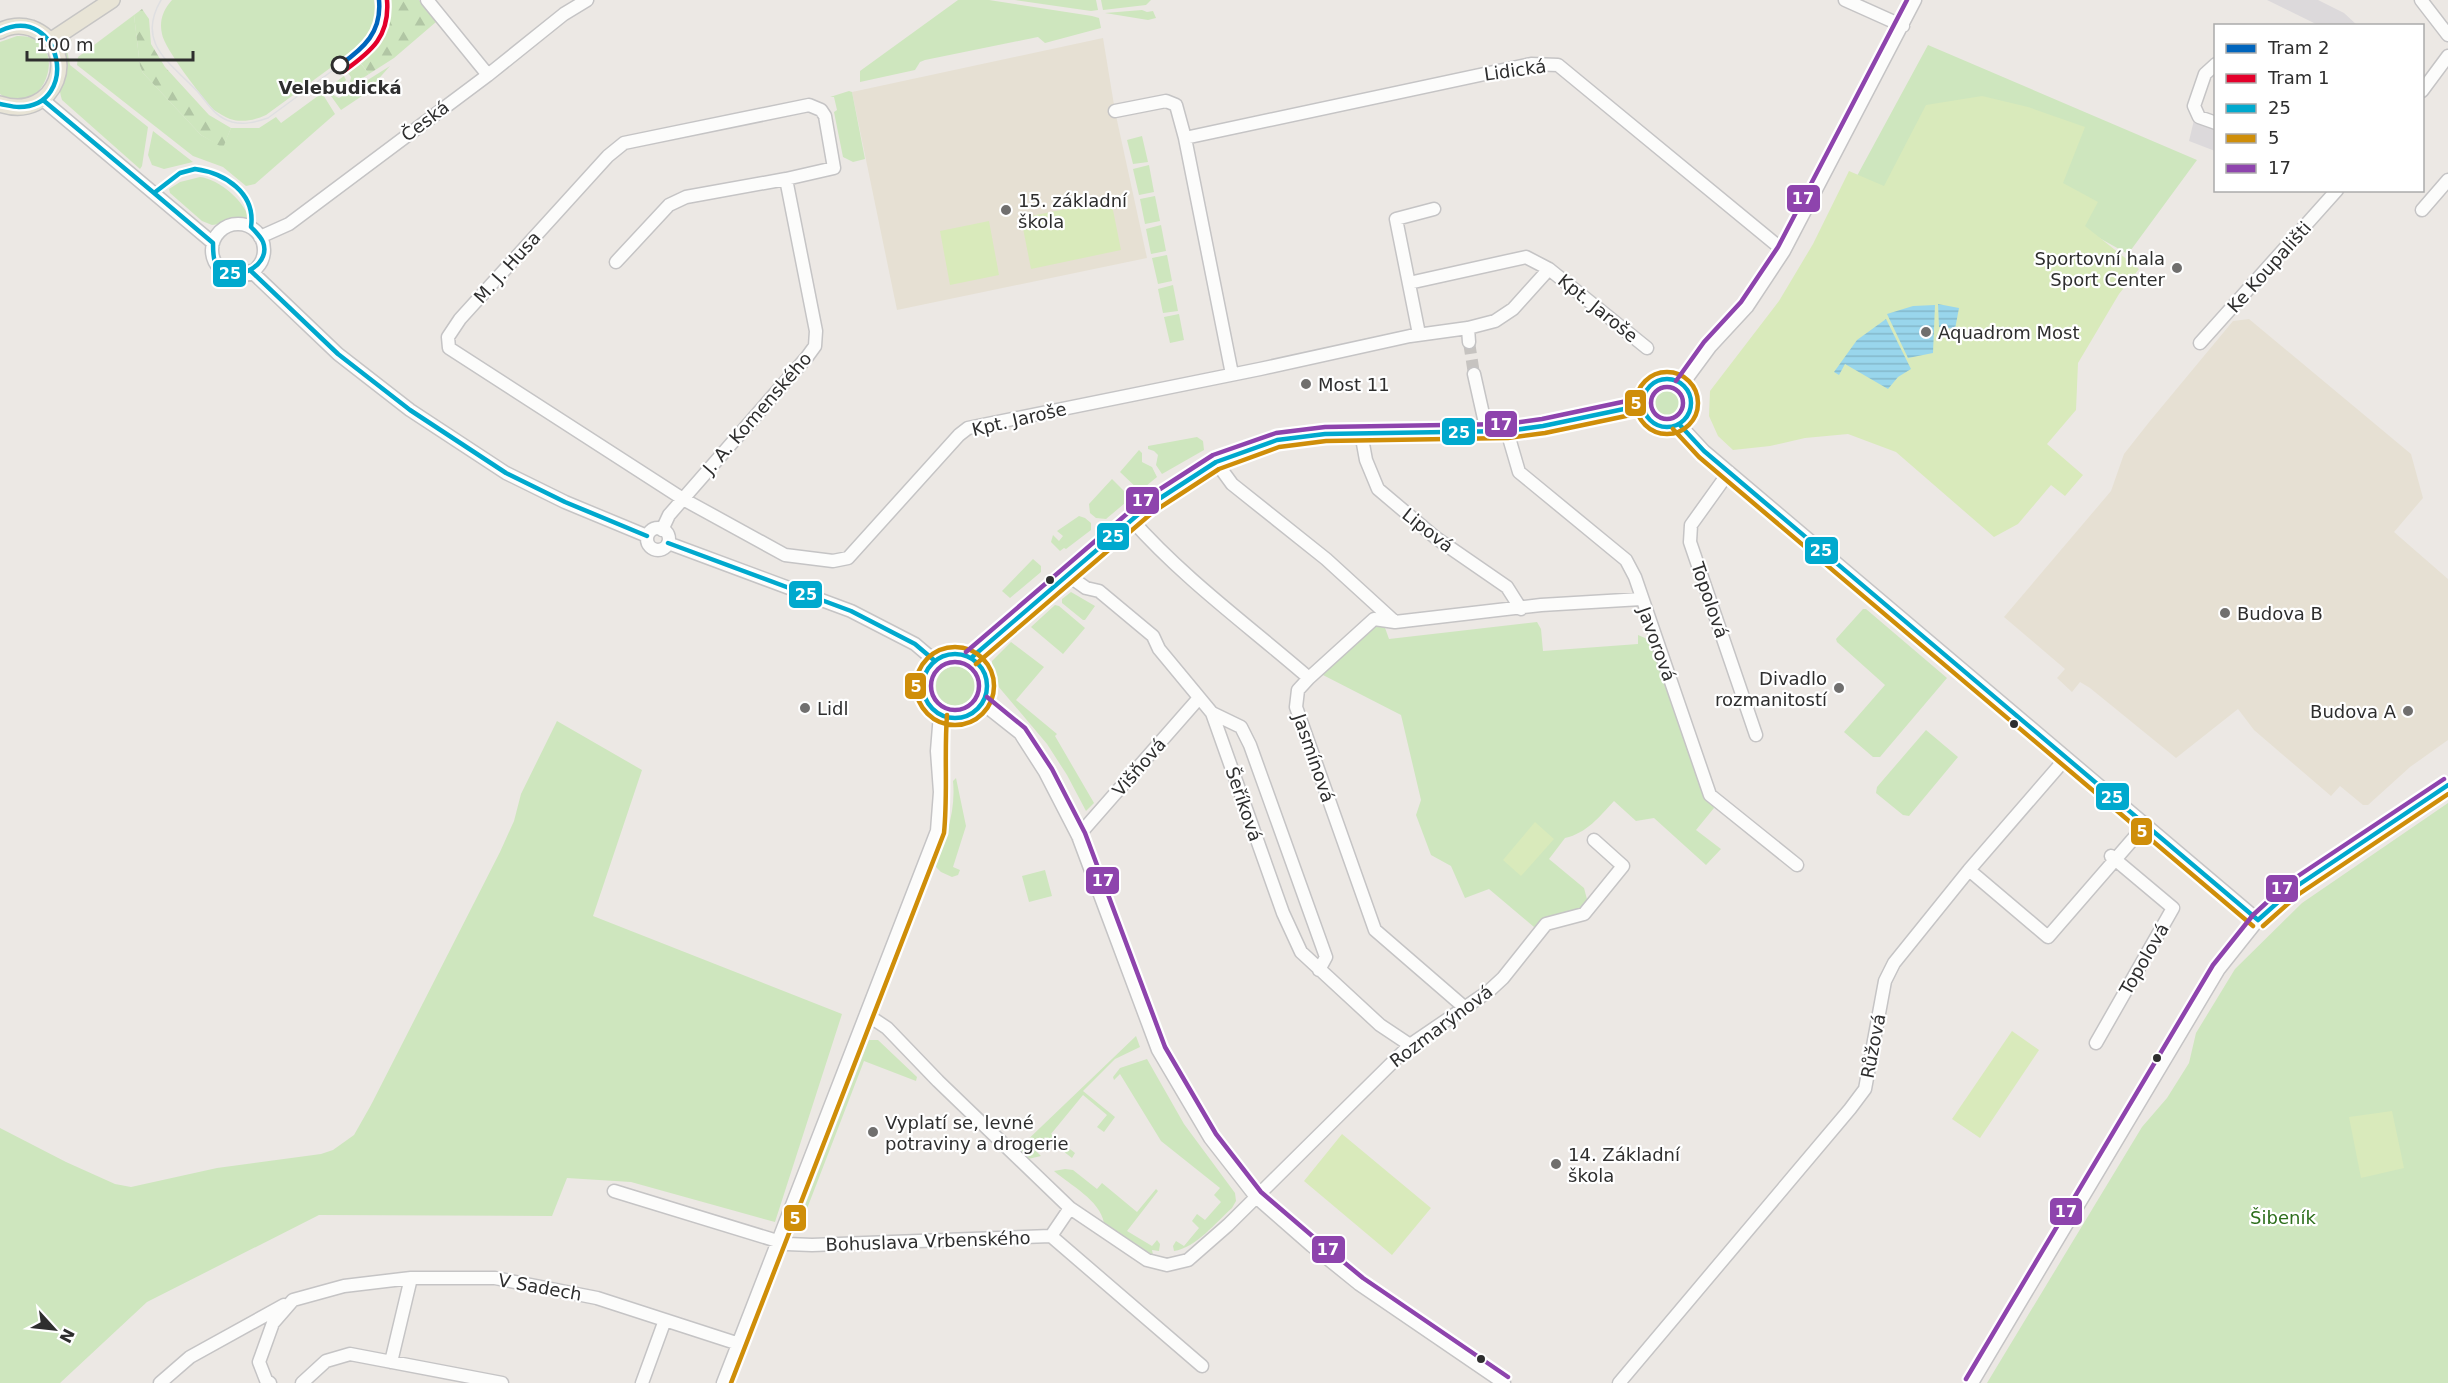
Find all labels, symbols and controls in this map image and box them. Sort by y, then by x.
scale bar [27,24,194,62]
legend [2214,24,2424,192]
text: 100 m [36,34,94,55]
text: Tram 2 [2267,37,2330,58]
street label: Lidická [1483,55,1547,85]
marker: Velebudická [331,56,349,74]
text: Tram 1 [2267,67,2330,88]
place label: Velebudická [278,77,402,98]
street label: Česká [397,96,453,146]
text: 25 [2268,97,2291,118]
text: 5 [2268,127,2279,148]
text: 17 [2268,157,2291,178]
line badge: 17 [1786,184,1821,213]
text: 17 [1792,189,1814,208]
place label: 15. základní škola [1018,190,1128,232]
marker: 15. základní škola [999,203,1013,217]
street label: Ke Koupališti [2223,217,2315,317]
street label: M. J. Husa [469,227,545,307]
place label: Sportovní hala Sport Center [2034,248,2166,290]
line badge: 25 [212,259,247,288]
marker: Sportovní hala Sport Center [2170,261,2184,275]
text: 25 [219,264,241,283]
street label: Kpt. Jaroše [1554,269,1642,347]
place label: Aquadrom Most [1938,322,2080,343]
marker: Aquadrom Most [1919,325,1933,339]
street label: J. A. Komenského [698,348,816,479]
place label: Most 11 [1318,374,1390,395]
marker: Most 11 [1299,377,1313,391]
line badge: 5 [1624,389,1647,417]
text: 5 [1630,394,1642,413]
street label: Kpt. Jaroše [970,398,1068,440]
line badge: 17 [1484,410,1518,438]
text: 17 [1490,415,1512,434]
line badge: 25 [1441,417,1476,446]
text: 25 [1448,423,1470,442]
line badge: 17 [1125,486,1160,515]
text: 17 [1132,491,1154,510]
street label: Lipová [1398,504,1458,556]
line badge: 25 [1096,522,1130,551]
text: 25 [1102,527,1124,546]
line badge: 25 [1804,536,1839,565]
text: 25 [1810,541,1832,560]
street label: Topolová [1687,558,1733,641]
unlabelled marker [1044,574,1056,586]
line badge: 25 [788,580,823,609]
text: 25 [795,585,817,604]
street label: Javorová [1634,603,1680,684]
place label: Budova B [2237,603,2323,624]
marker: Budova B [2218,606,2232,620]
place label: Divadlo rozmanitostí [1715,668,1828,710]
line badge: 5 [904,672,927,700]
text: 5 [910,677,922,696]
marker: Divadlo rozmanitostí [1832,681,1846,695]
place label: Lidl [817,698,848,719]
marker: Lidl [798,701,812,715]
place label: Budova A [2310,701,2397,722]
marker: Budova A [2401,704,2415,718]
street label: Jasmínová [1289,710,1339,805]
unlabelled marker [2008,718,2020,730]
street label: Višňová [1108,734,1170,800]
street label: Šeříková [1221,764,1267,844]
line badge: 25 [2095,782,2130,811]
text: 25 [2101,788,2123,807]
line badge: 5 [2130,817,2153,846]
text: 5 [2136,822,2148,841]
line badge: 17 [1085,866,1120,895]
text: 17 [1092,871,1114,890]
line badge: 17 [2265,874,2299,903]
text: 17 [2271,879,2293,898]
street label: Topolová [2115,920,2173,999]
street label: Rozmarýnová [1386,981,1496,1071]
street label: Růžová [1856,1012,1890,1080]
unlabelled marker [2151,1052,2163,1064]
place label: Vyplatí se, levné potraviny a drogerie [885,1112,1069,1154]
marker: Vyplatí se, levné potraviny a drogerie [866,1125,880,1139]
place label: 14. Základní škola [1568,1144,1681,1186]
marker: 14. Základní škola [1549,1157,1563,1171]
line badge: 17 [2049,1197,2083,1226]
text: 17 [2055,1202,2077,1221]
line badge: 5 [783,1204,807,1232]
park label: Šibeník [2250,1207,2316,1228]
text: 5 [789,1209,801,1228]
street label: Bohuslava Vrbenského [825,1227,1031,1255]
line badge: 17 [1311,1235,1346,1264]
text: 17 [1317,1240,1339,1259]
street label: V Sadech [497,1269,583,1305]
north arrow [24,1299,84,1359]
text: N [55,1325,78,1346]
unlabelled marker [1475,1353,1487,1365]

